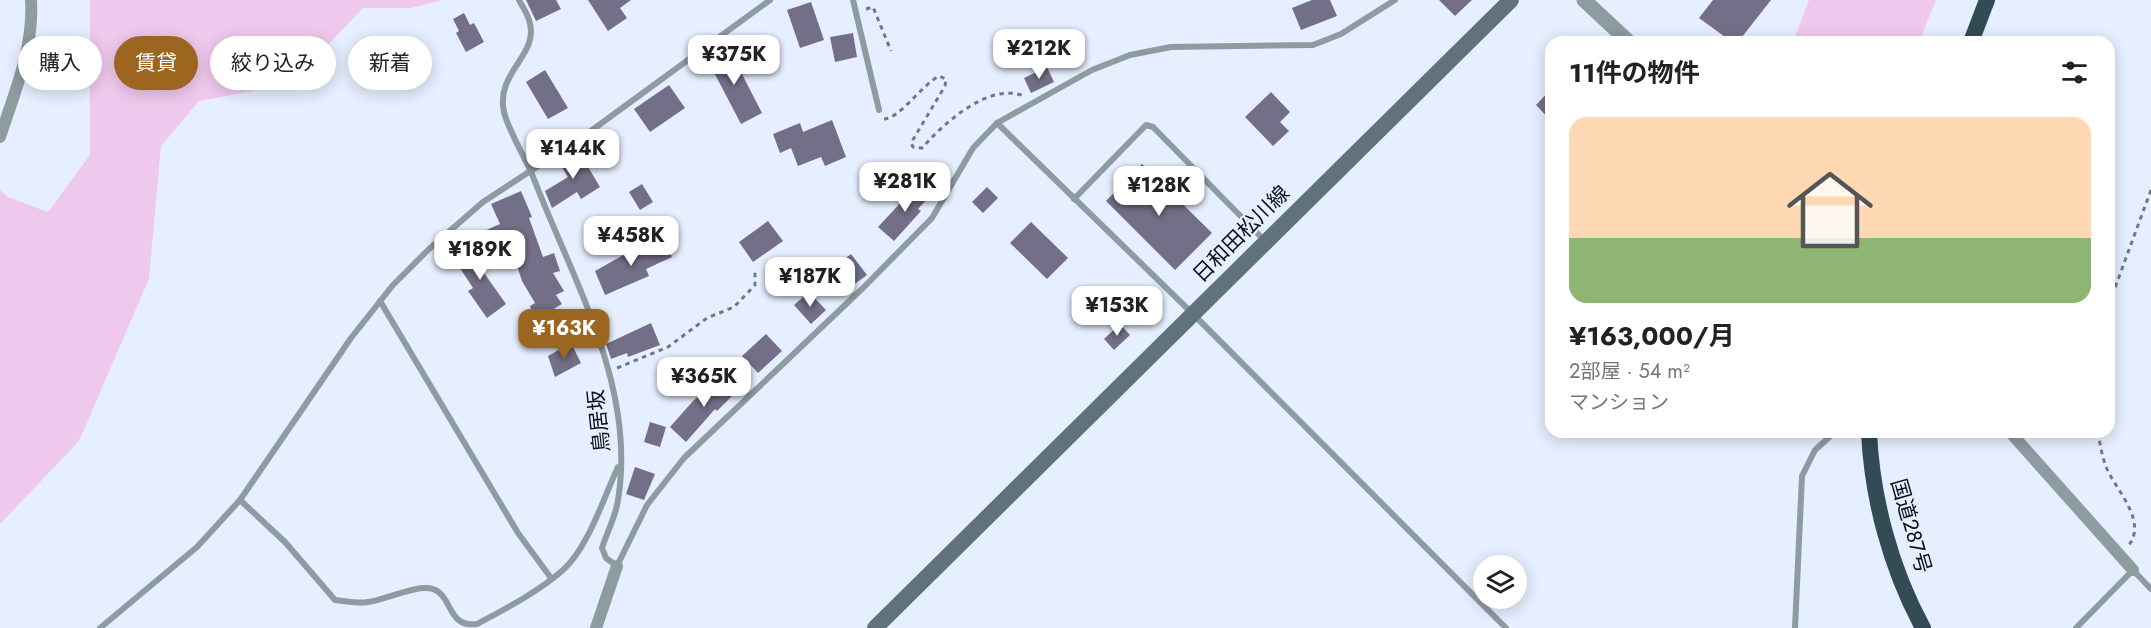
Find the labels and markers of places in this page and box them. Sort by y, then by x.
pin: ¥212K [997,29,1081,80]
pin: ¥375K [692,35,776,86]
pin: ¥144K [531,129,615,180]
pin: ¥281K [863,162,947,213]
pin: ¥128K [1117,166,1201,217]
pin: ¥458K [589,216,673,267]
pin: ¥189K [438,230,522,281]
pin: ¥187K [768,257,852,308]
pin: ¥153K [1075,286,1159,337]
pin: ¥163K [522,309,606,360]
pin: ¥365K [662,357,746,408]

